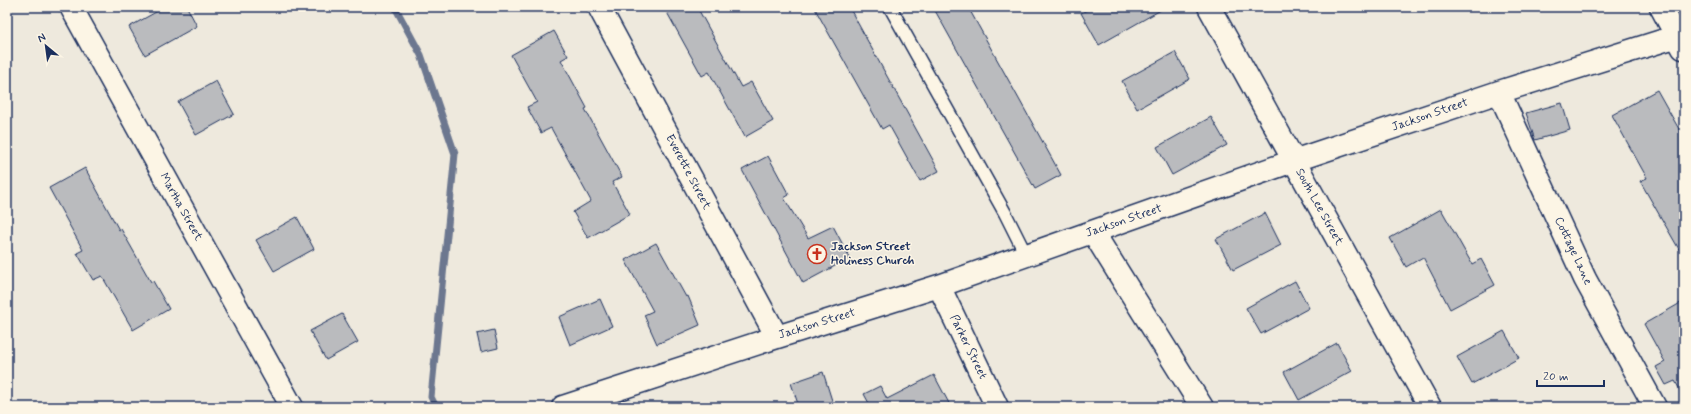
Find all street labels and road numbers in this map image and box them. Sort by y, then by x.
street label: Jackson Street [1390,94,1471,136]
street label: Everette Street [661,132,715,212]
street label: South Lee Street [1291,166,1347,248]
street label: Martha Street [156,170,206,244]
street label: Jackson Street [1084,200,1165,242]
street label: Cottage Lane [1550,214,1596,288]
street label: Jackson Street [777,305,858,343]
street label: Parker Street [945,312,991,382]

